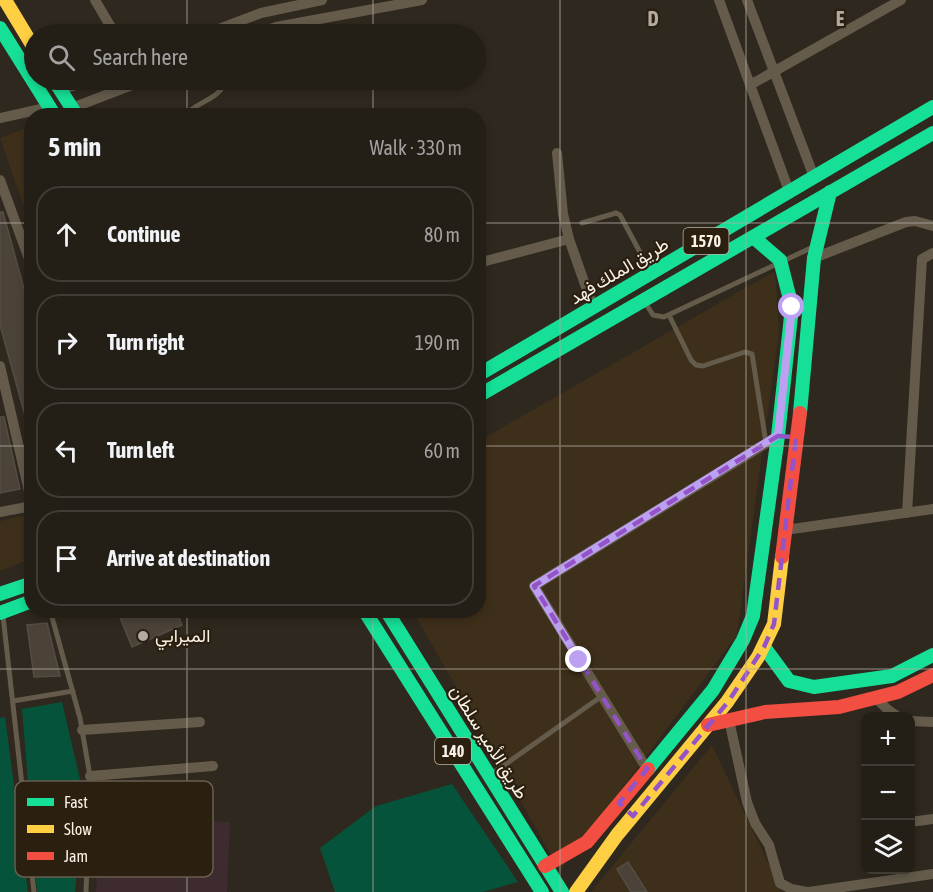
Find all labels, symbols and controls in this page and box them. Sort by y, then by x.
text: D [647,7,659,30]
text: E [836,7,845,30]
search box [24,24,486,90]
icon: search [45,41,78,74]
text: Search here [93,44,188,70]
text: 5 min [48,132,101,162]
text: Walk · 330 m [370,136,462,159]
icon: ahead [50,218,83,251]
text: Continue [107,221,181,247]
text: 80 m [424,223,460,246]
road number: 1570 [684,228,728,254]
street label: طريق الملك فهد [565,233,673,309]
route start [778,293,804,319]
icon: right [50,326,83,359]
text: Turn right [107,329,184,355]
text: 190 m [415,331,460,354]
icon: left [50,434,83,467]
text: Turn left [107,437,174,463]
text: 60 m [424,439,460,462]
icon: arrive [50,542,83,575]
text: Arrive at destination [107,545,270,571]
place label: الميرابي [155,625,210,651]
marker: الميرابي [136,629,150,643]
route end [565,646,591,672]
street label: طريق الأمير سلطان [445,681,533,803]
map controls [861,712,915,874]
button: + [861,712,915,766]
road number: 140 [435,738,471,764]
button: − [861,766,915,820]
legend [15,781,213,877]
text: Fast [64,793,88,811]
text: Slow [64,820,92,838]
button: layers [861,820,915,874]
text: Jam [64,847,88,865]

